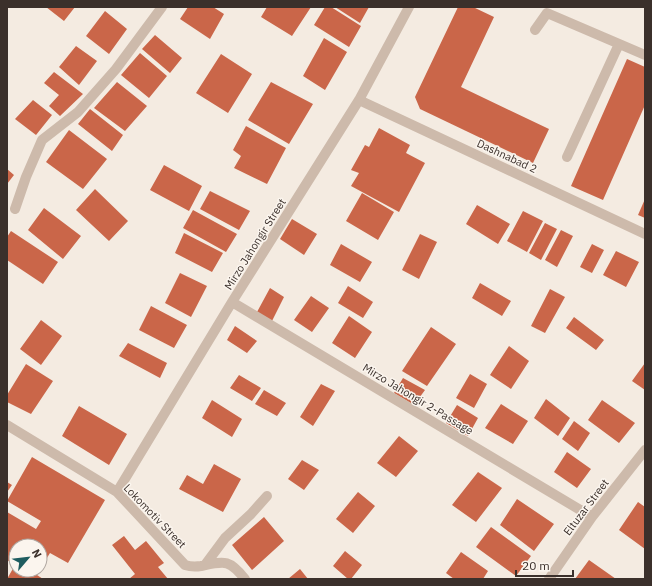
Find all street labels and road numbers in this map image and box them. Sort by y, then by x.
street label: Dashnabad 2 [475,136,539,176]
street label: Mirzo Jahongir Street [221,196,289,292]
street label: Mirzo Jahongir 2-Passage [360,360,476,438]
street label: Eltuzar Street [560,476,612,538]
street label: Lokomotiv Street [121,481,189,551]

